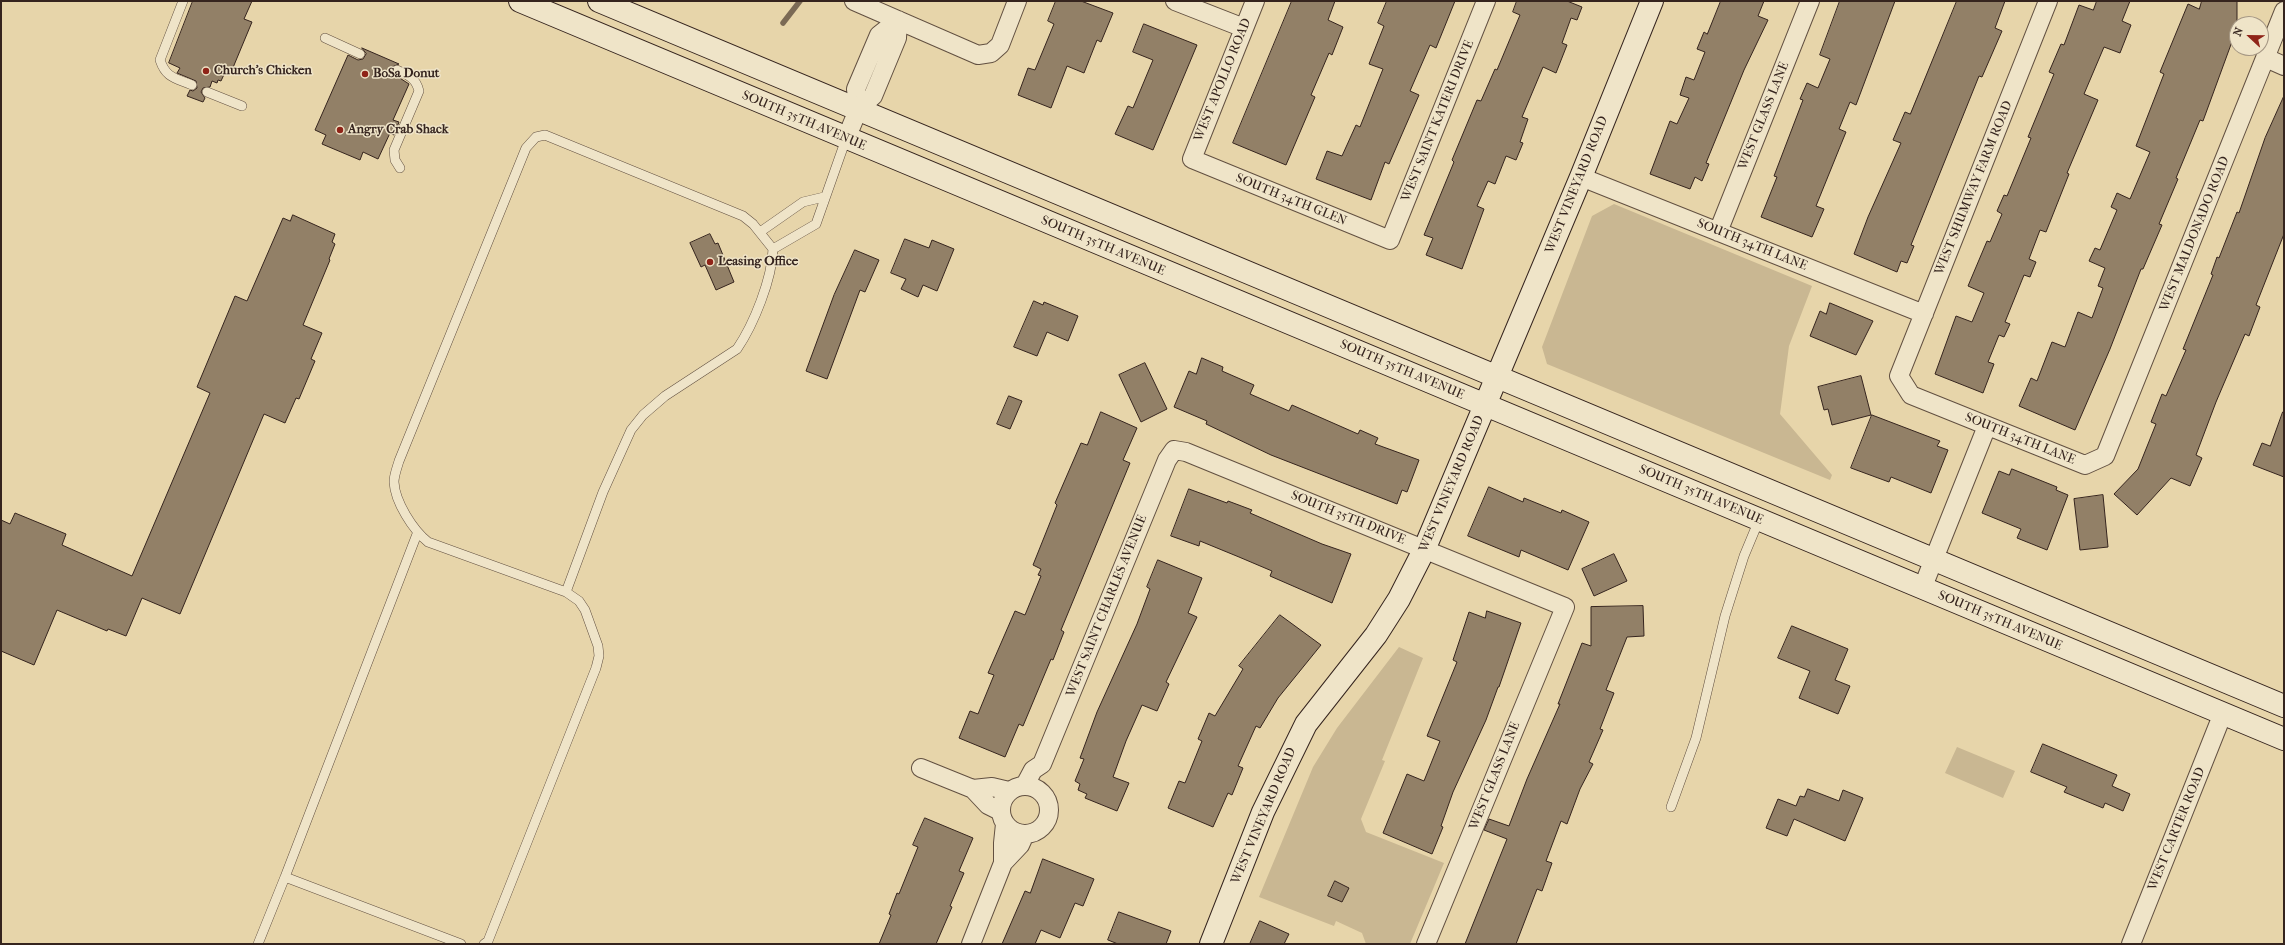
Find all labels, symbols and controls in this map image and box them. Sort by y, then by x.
street label: WEST APOLLO ROAD [1191,16,1255,144]
north arrow [2229,16,2269,56]
text: N [2231,25,2246,38]
street label: WEST SAINT KATERI DRIVE [1398,38,1478,204]
street label: WEST GLASS LANE [1735,60,1793,172]
place label: Church's Chicken [214,63,312,79]
marker: Church's Chicken [201,66,211,76]
place label: BoSa Donut [373,66,439,82]
marker: BoSa Donut [360,69,370,79]
street label: SOUTH 35TH AVENUE [740,88,868,154]
street label: WEST SHUMWAY FARM ROAD [1932,99,2016,277]
street label: WEST VINEYARD ROAD [1542,114,1612,256]
place label: Angry Crab Shack [348,122,448,138]
marker: Angry Crab Shack [335,125,345,135]
street label: WEST MALDONADO ROAD [2157,154,2233,314]
street label: SOUTH 34TH GLEN [1233,171,1349,229]
street label: SOUTH 35TH AVENUE [1039,213,1167,279]
street label: SOUTH 34TH LANE [1694,216,1810,274]
place label: Leasing Office [718,254,798,270]
marker: Leasing Office [705,257,715,267]
street label: SOUTH 35TH AVENUE [1338,337,1466,403]
street label: SOUTH 34TH LANE [1962,410,2078,468]
street label: WEST VINEYARD ROAD [1416,413,1488,555]
street label: SOUTH 35TH AVENUE [1637,462,1765,528]
street label: SOUTH 35TH DRIVE [1288,488,1408,548]
street label: WEST SAINT CHARLES AVENUE [1063,513,1151,699]
street label: SOUTH 35TH AVENUE [1936,588,2064,654]
street label: WEST GLASS LANE [1466,720,1524,832]
street label: WEST VINEYARD ROAD [1228,745,1300,887]
street label: WEST CARTER ROAD [2145,765,2209,893]

